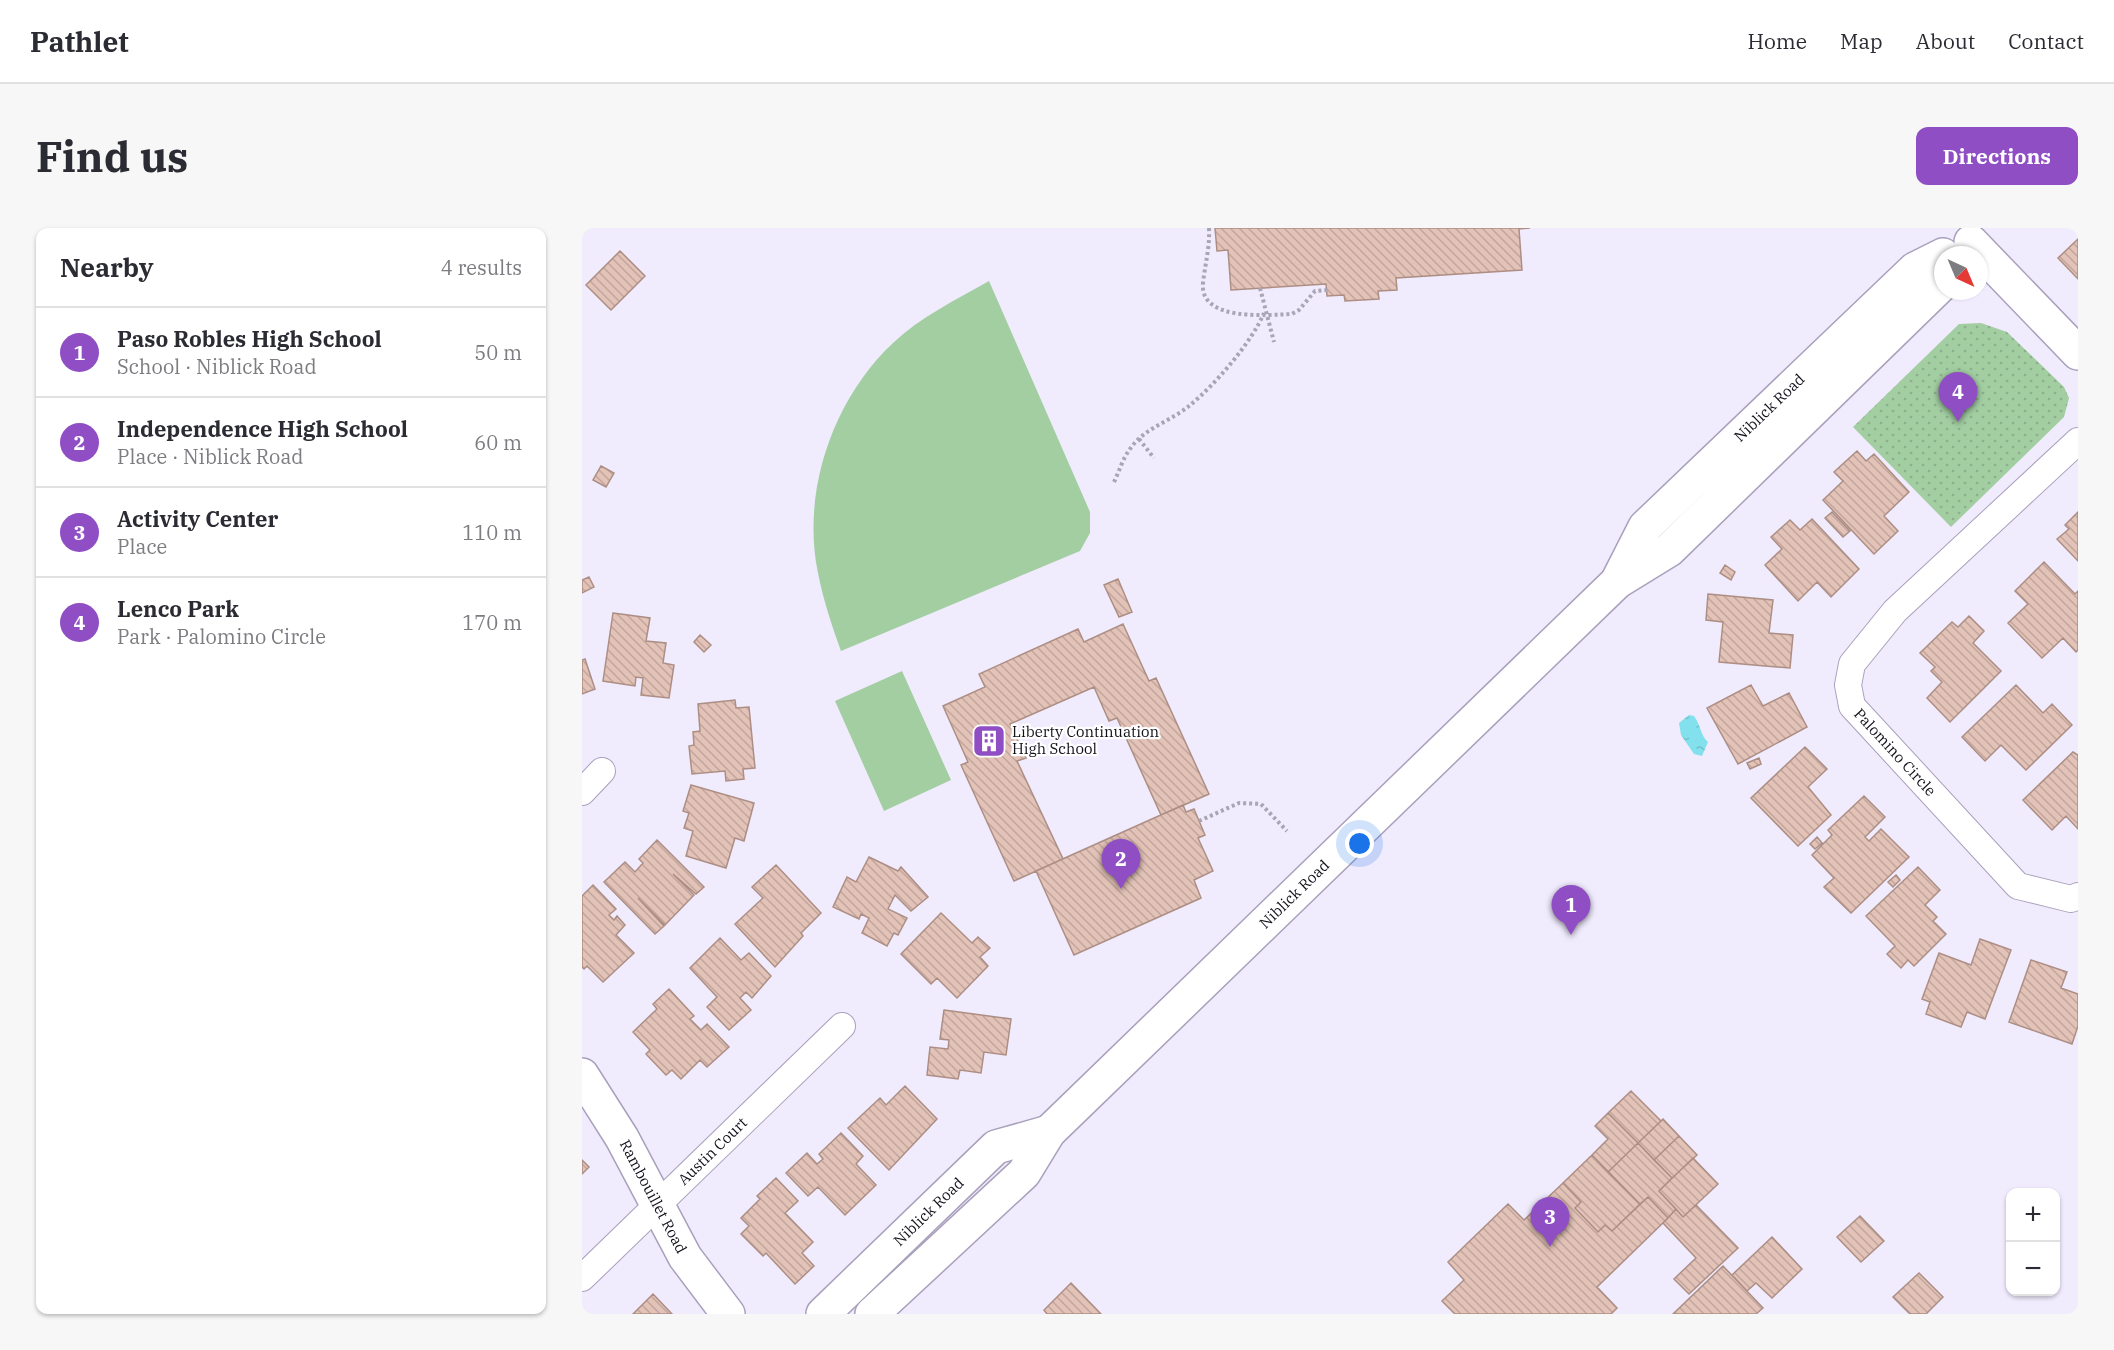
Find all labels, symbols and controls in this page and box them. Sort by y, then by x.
text: Pathlet [30,23,129,60]
text: Home [1747,27,1807,55]
text: Map [1840,27,1883,55]
text: About [1916,27,1975,55]
text: Contact [2008,27,2084,55]
button: Directions [1916,127,2078,185]
text: Find us [36,129,188,184]
north arrow [1934,246,1988,300]
text: Nearby [60,250,154,284]
text: 4 results [441,254,522,281]
text: Paso Robles High School [117,324,382,353]
text: 1 [74,339,86,366]
text: 50 m [474,339,522,366]
text: School · Niblick Road [117,353,317,380]
street label: Niblick Road [1730,370,1808,446]
pin: 4 [1938,372,1978,422]
text: Independence High School [117,414,408,443]
text: 2 [74,429,86,456]
text: 60 m [474,429,522,456]
text: Place · Niblick Road [117,443,303,470]
text: Activity Center [117,504,278,533]
text: 3 [74,519,86,546]
text: 110 m [462,519,522,546]
text: Place [117,533,167,560]
text: Lenco Park [117,594,239,623]
text: 4 [74,609,86,636]
text: 170 m [462,609,522,636]
text: Park · Palomino Circle [117,623,326,650]
street label: Palomino Circle [1850,704,1940,800]
place label: Liberty Continuation High School [1012,722,1159,758]
building icon: Liberty Continuation High School [971,723,1007,759]
your location [1345,829,1374,858]
pin: 2 [1102,840,1140,889]
street label: Niblick Road [1255,856,1333,932]
pin: 1 [1552,886,1590,935]
street label: Austin Court [674,1113,751,1189]
street label: Rambouillet Road [616,1136,691,1257]
street label: Niblick Road [889,1173,968,1250]
map controls [2006,1188,2060,1296]
button: + [2006,1188,2060,1242]
pin: 3 [1530,1198,1570,1247]
button: − [2006,1242,2060,1296]

